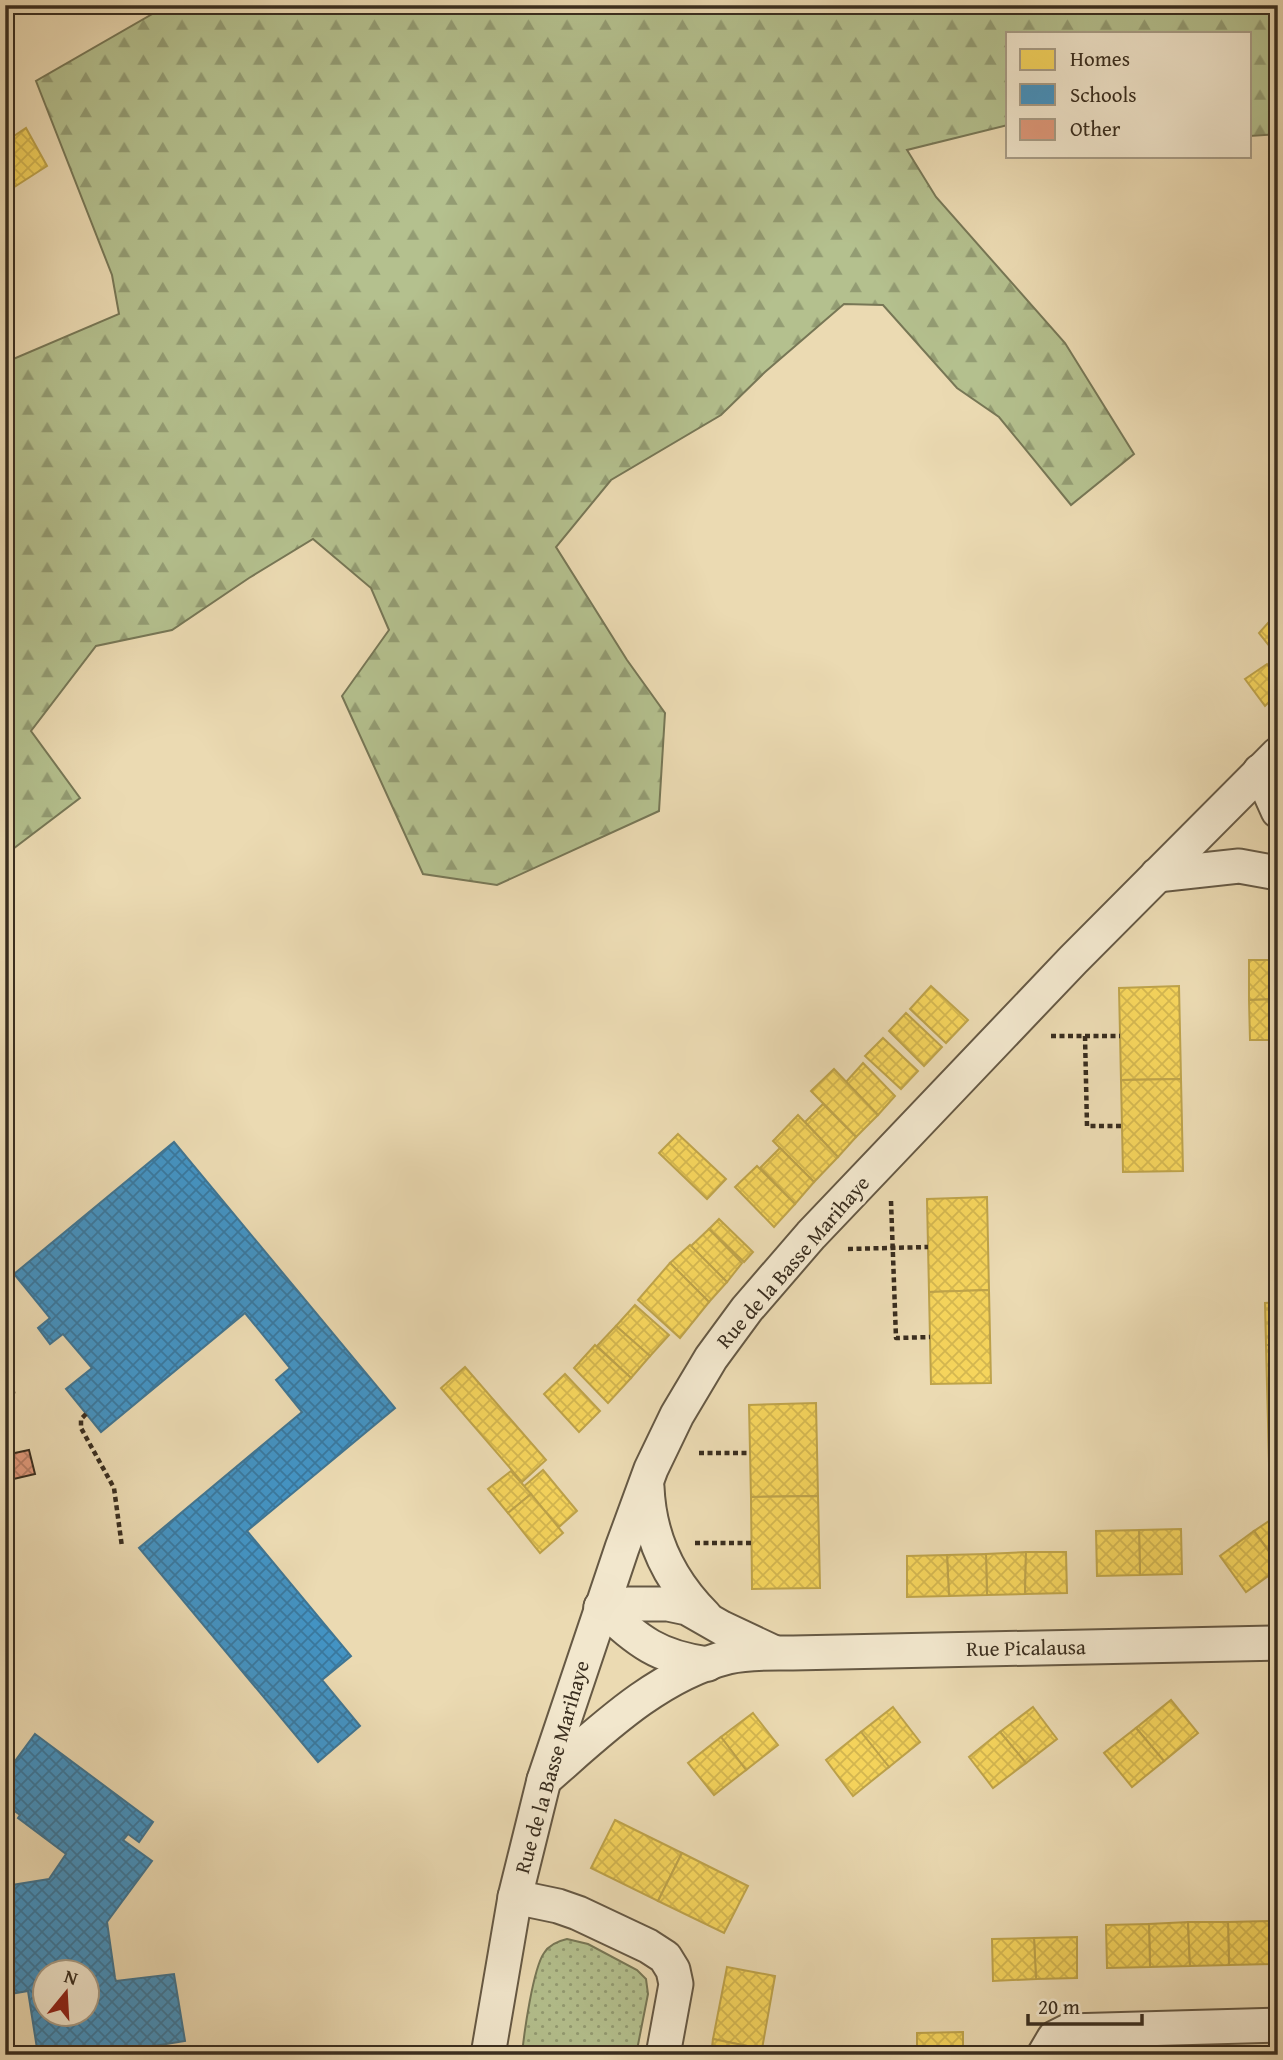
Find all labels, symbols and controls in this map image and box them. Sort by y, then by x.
legend [1006,32,1252,158]
text: Homes [1070,43,1130,74]
text: Schools [1070,79,1137,110]
text: Other [1070,113,1121,144]
street label: Rue de la Basse Marihaye [709,1168,877,1355]
street label: Rue Picalausa [966,1631,1086,1664]
street label: Rue de la Basse Marihaye [506,1657,597,1877]
north arrow [32,1958,102,2028]
text: N [61,1962,82,1992]
scale bar [1028,1983,1141,2027]
text: 20 m [1038,1991,1080,2022]

